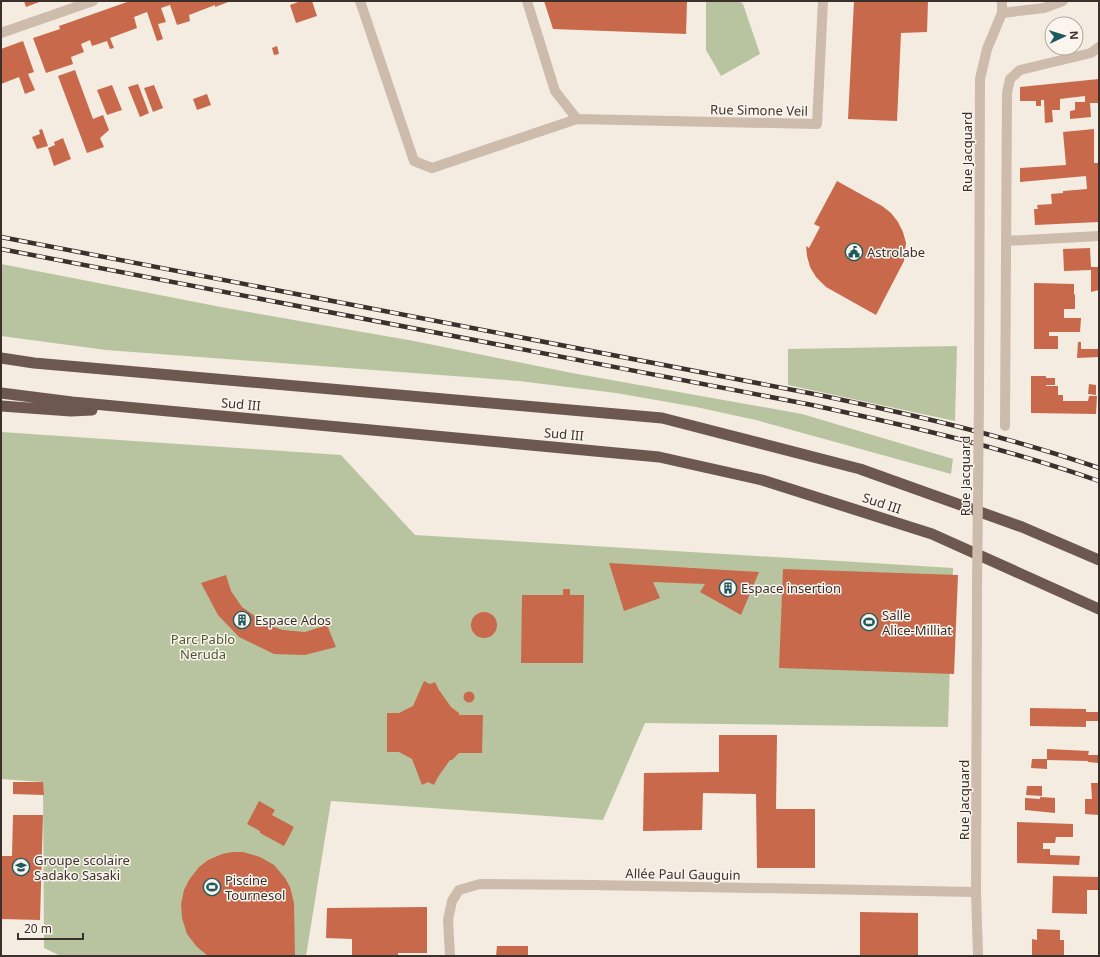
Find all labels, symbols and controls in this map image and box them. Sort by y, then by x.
north arrow [1044,16,1084,56]
text: N [1067,30,1082,40]
street label: Rue Simone Veil [710,100,808,120]
street label: Rue Jacquard [958,112,976,192]
public building icon: Astrolabe [844,242,864,262]
place label: Astrolabe [867,243,925,261]
street label: Sud III [220,393,262,415]
street label: Sud III [543,423,585,445]
street label: Rue Jacquard [956,436,974,516]
street label: Sud III [860,488,904,518]
building icon: Espace insertion [718,578,738,598]
place label: Espace insertion [741,579,841,597]
place label: Salle Alice-Milliat [882,606,952,639]
building icon: Espace Ados [232,610,252,630]
place label: Espace Ados [255,611,331,629]
sports icon: Salle Alice-Milliat [859,612,879,632]
park label: Parc Pablo Neruda [171,630,235,663]
street label: Rue Jacquard [955,760,973,840]
place label: Groupe scolaire Sadako Sasaki [34,851,130,884]
school or university icon: Groupe scolaire Sadako Sasaki [11,857,31,877]
street label: Allée Paul Gauguin [625,864,741,884]
place label: Piscine Tournesol [225,871,285,904]
sports icon: Piscine Tournesol [202,877,222,897]
scale bar [18,915,83,941]
text: 20 m [24,920,52,937]

